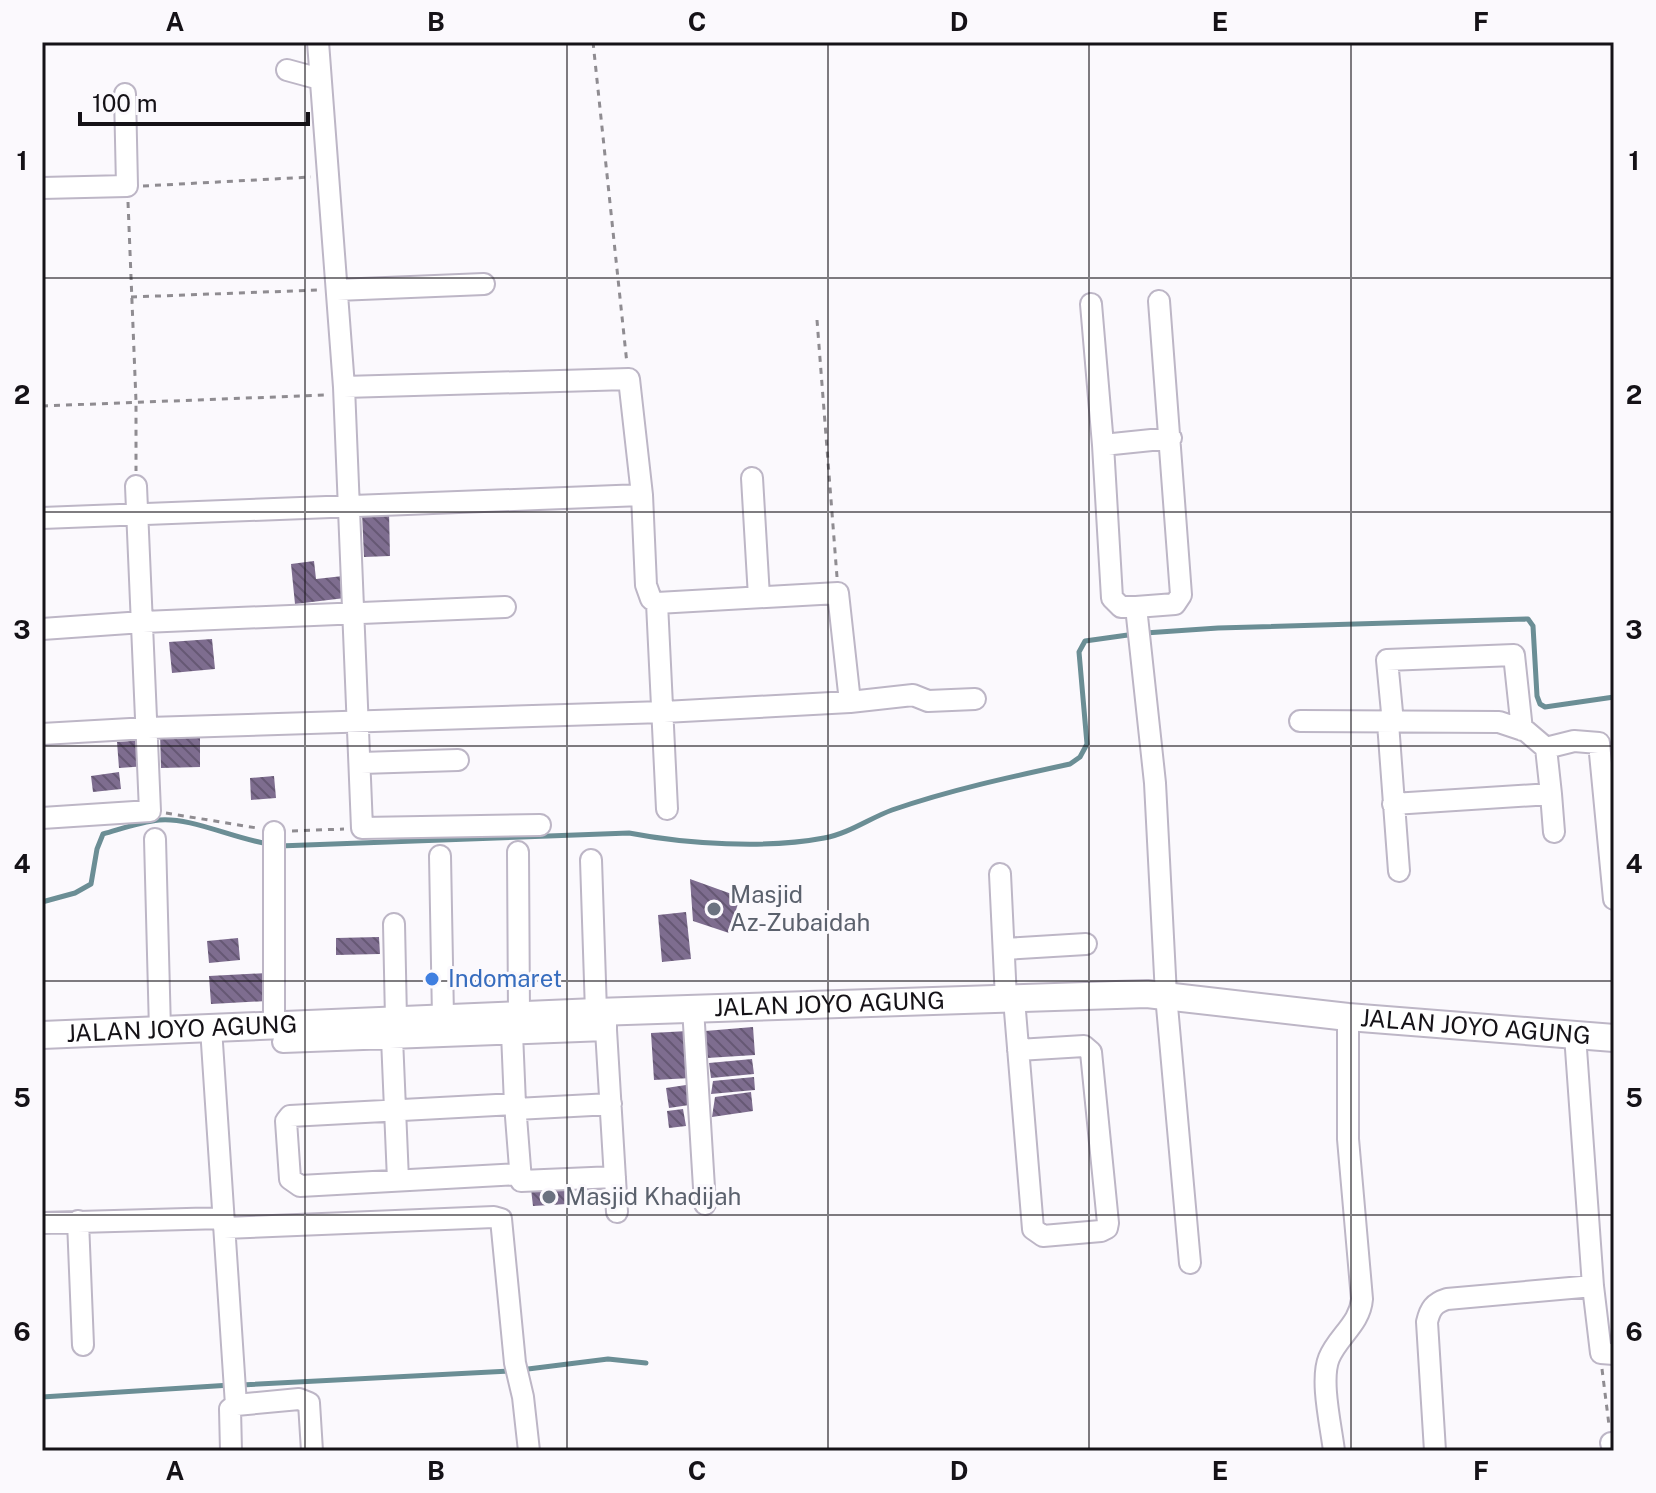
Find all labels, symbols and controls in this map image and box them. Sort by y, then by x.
text: A [166,6,185,37]
text: B [427,6,445,37]
text: C [688,6,706,37]
text: D [950,6,968,37]
text: E [1212,6,1228,37]
text: F [1473,6,1489,37]
scale bar [80,76,308,126]
text: 100 m [92,89,158,117]
text: 1 [16,145,28,176]
text: 1 [1628,145,1640,176]
text: 2 [14,379,30,410]
text: 2 [1626,379,1642,410]
text: 3 [13,614,31,645]
text: 3 [1625,614,1643,645]
text: 4 [13,848,31,879]
text: 4 [1625,848,1643,879]
place label: Masjid Az-Zubaidah [730,880,870,936]
marker: Masjid Az-Zubaidah [705,900,723,918]
place label: Indomaret [448,964,562,992]
marker: Indomaret [423,970,441,988]
street label: JALAN JOYO AGUNG [714,986,945,1021]
street label: JALAN JOYO AGUNG [1359,1003,1592,1049]
street label: JALAN JOYO AGUNG [66,1009,298,1047]
text: 5 [13,1082,31,1113]
text: 5 [1625,1082,1643,1113]
place label: Masjid Khadijah [565,1182,741,1210]
marker: Masjid Khadijah [540,1188,558,1206]
text: 6 [13,1316,31,1347]
text: 6 [1625,1316,1643,1347]
text: A [166,1455,185,1486]
text: B [427,1455,445,1486]
text: C [688,1455,706,1486]
text: D [950,1455,968,1486]
text: E [1212,1455,1228,1486]
text: F [1473,1455,1489,1486]

